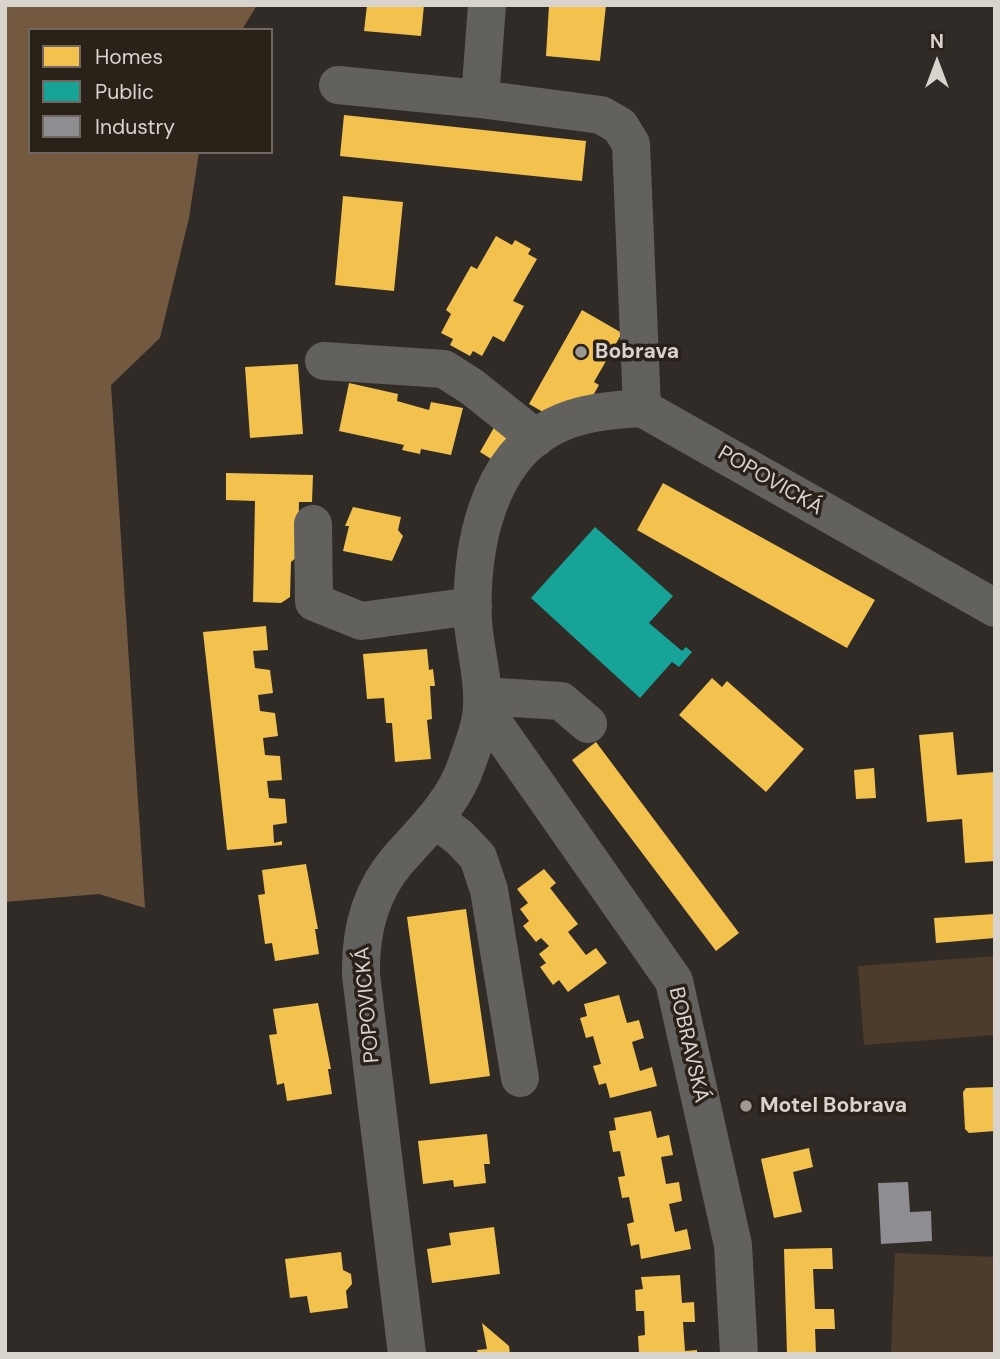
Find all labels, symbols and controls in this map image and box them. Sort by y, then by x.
legend [28,28,273,154]
north arrow [902,28,972,98]
text: N [930,29,944,54]
text: Homes [95,43,163,71]
text: Public [95,78,154,106]
text: Industry [95,113,175,141]
place label: Bobrava [595,339,679,365]
marker: Bobrava [573,344,589,360]
street label: POPOVICKÁ [713,441,827,521]
street label: POPOVICKÁ [350,946,386,1064]
street label: BOBRAVSKÁ [662,985,714,1105]
place label: Motel Bobrava [760,1093,907,1119]
marker: Motel Bobrava [738,1098,754,1114]

